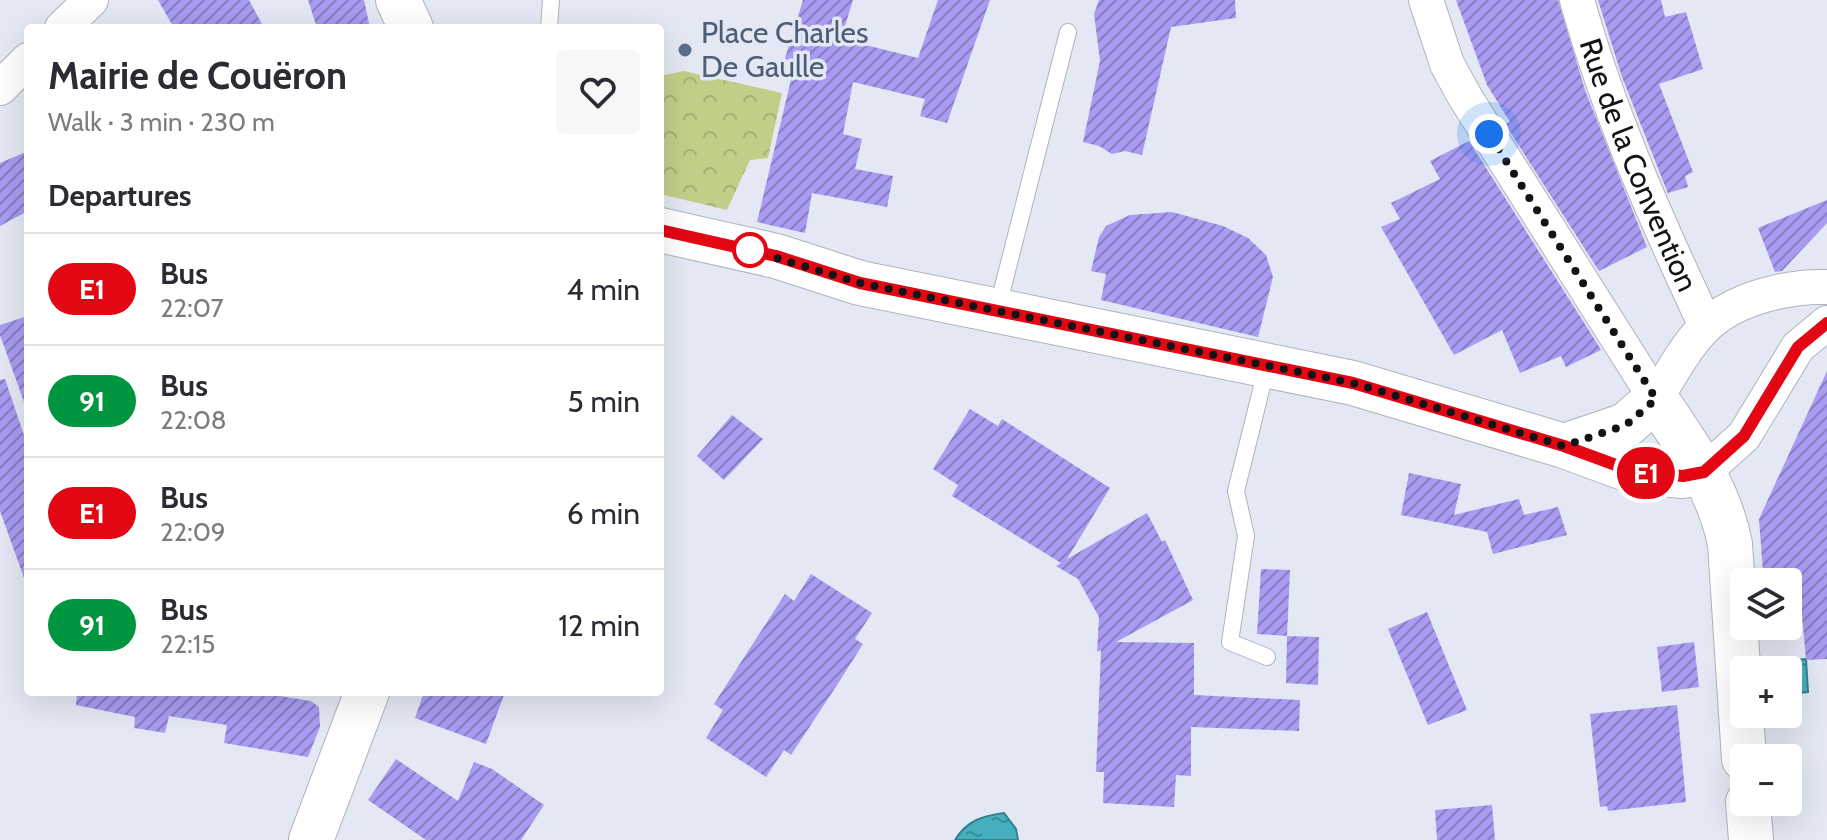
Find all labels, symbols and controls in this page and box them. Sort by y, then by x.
place label: Place Charles De Gaulle [701,14,868,85]
street label: Rue de la Convention [1572,34,1706,297]
marker: Place Charles De Gaulle [676,41,694,59]
button: heart [556,50,640,134]
text: Mairie de Couëron [48,52,347,99]
text: Walk · 3 min · 230 m [48,106,275,138]
your location [1469,114,1509,154]
text: Departures [48,177,192,214]
unlabelled marker [733,233,767,267]
text: Bus [160,255,208,292]
text: 4 min [566,271,640,308]
text: E1 [79,272,105,306]
text: 22:07 [160,292,224,324]
text: Bus [160,367,208,404]
text: 5 min [568,383,640,420]
text: 91 [79,384,105,418]
text: 22:08 [160,404,227,436]
line badge: E1 [1610,447,1682,499]
text: E1 [1633,456,1659,490]
text: Bus [160,479,208,516]
text: 6 min [567,495,640,532]
text: E1 [79,496,105,530]
text: 22:09 [160,516,226,548]
map controls [1730,568,1802,816]
button: layers [1730,568,1802,640]
text: Bus [160,591,208,628]
text: 12 min [558,607,640,644]
text: 91 [79,608,105,642]
text: 22:15 [160,628,215,660]
button: + [1730,656,1802,728]
button: − [1730,744,1802,816]

